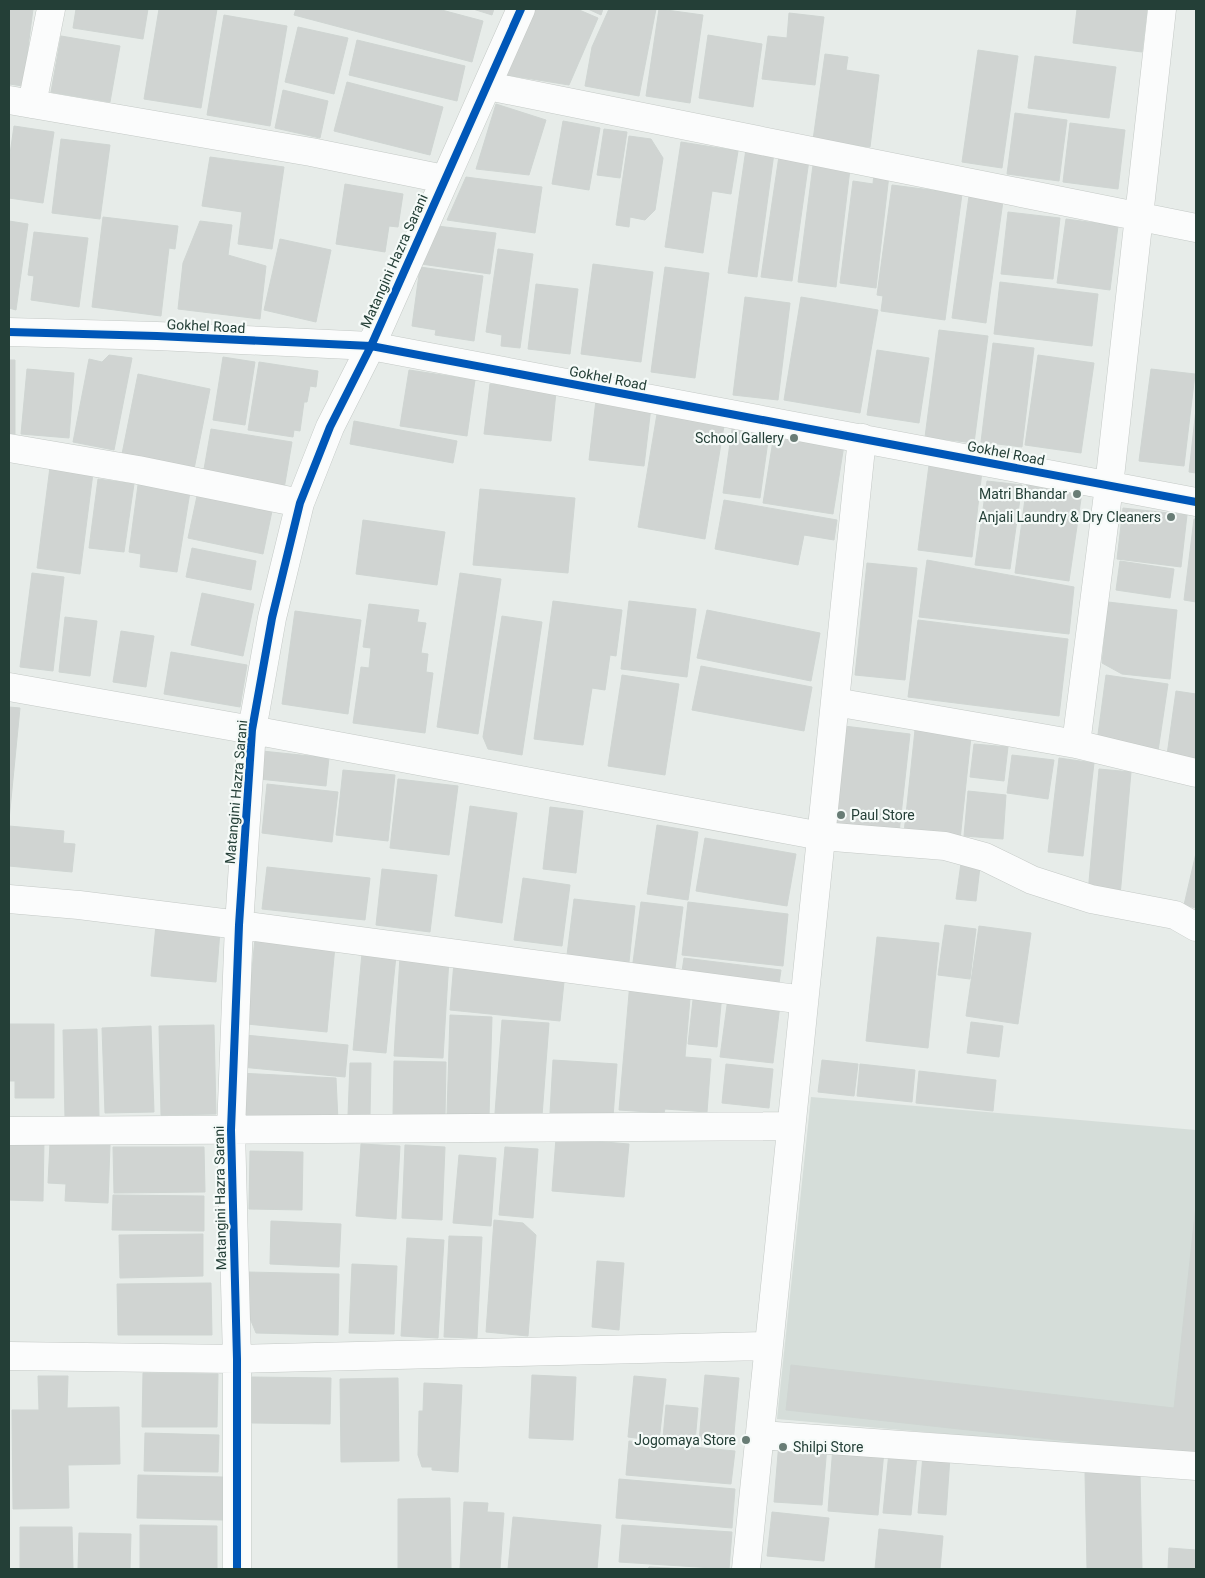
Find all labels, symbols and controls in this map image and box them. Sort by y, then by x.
street label: Matangini Hazra Sarani [357,192,431,330]
street label: Gokhel Road [166,316,246,336]
street label: Gokhel Road [568,363,648,393]
place label: School Gallery [695,430,784,446]
marker: School Gallery [788,432,800,444]
street label: Gokhel Road [966,438,1046,468]
place label: Matri Bhandar [979,486,1067,502]
marker: Matri Bhandar [1071,488,1083,500]
place label: Anjali Laundry & Dry Cleaners [978,509,1161,525]
marker: Anjali Laundry & Dry Cleaners [1165,511,1177,523]
street label: Matangini Hazra Sarani [222,719,250,865]
place label: Paul Store [851,807,915,823]
marker: Paul Store [835,809,847,821]
street label: Matangini Hazra Sarani [211,1125,229,1271]
place label: Jogomaya Store [634,1432,736,1448]
marker: Jogomaya Store [740,1434,752,1446]
place label: Shilpi Store [793,1439,863,1455]
marker: Shilpi Store [777,1441,789,1453]

